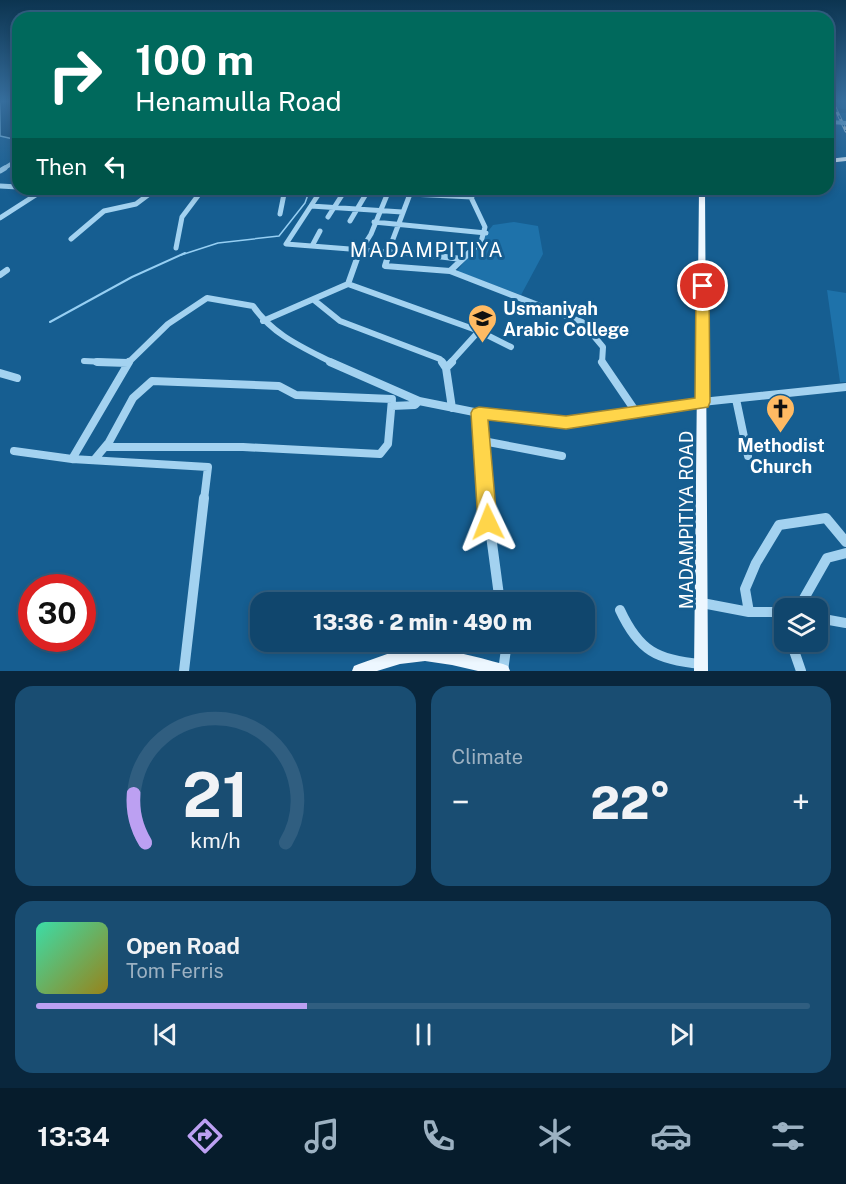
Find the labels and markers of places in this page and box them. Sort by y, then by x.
pin [677,260,728,311]
place label: Usmaniyah Arabic College [503,298,629,340]
school or university icon: Usmaniyah Arabic College [466,302,498,344]
church icon: Methodist Church [765,392,797,434]
place label: Methodist Church [737,435,825,477]

